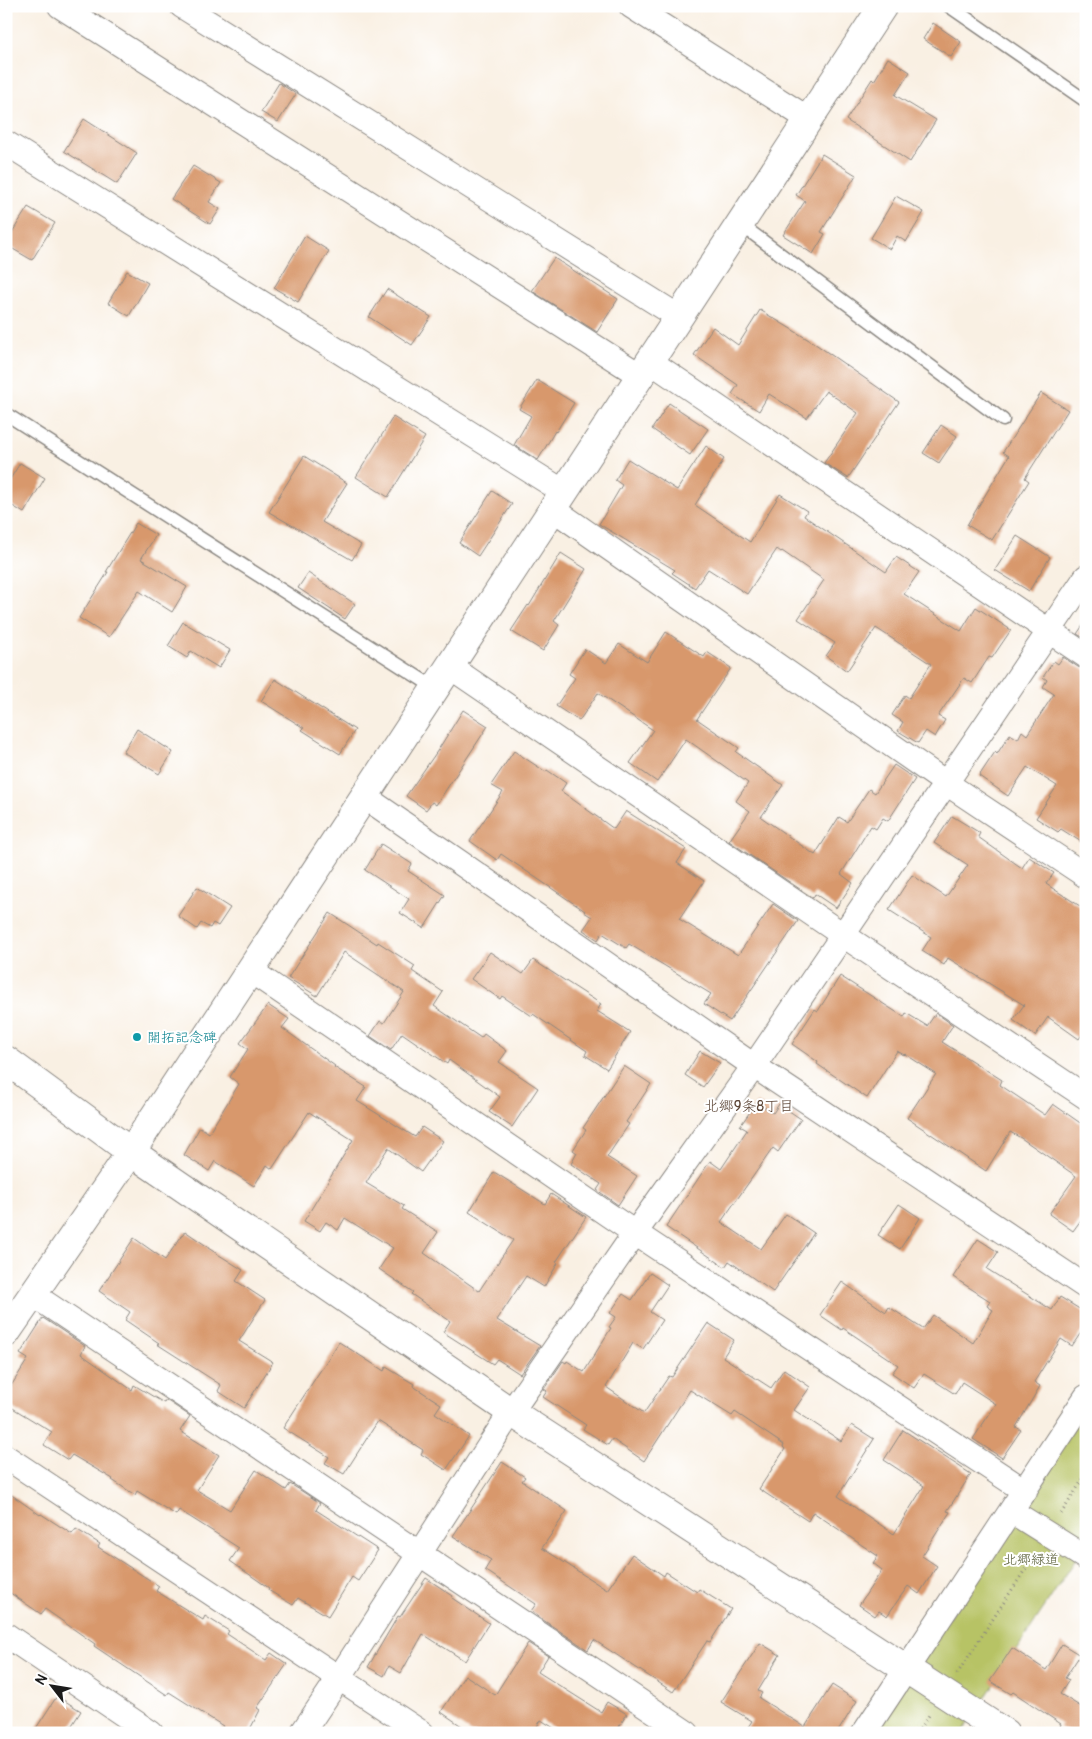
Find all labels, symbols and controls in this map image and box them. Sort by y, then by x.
place label: 開拓記念碑 [147,1029,217,1046]
marker: 開拓記念碑 [131,1031,143,1043]
district label: 北郷9条8丁目 [704,1097,794,1116]
park label: 北郷緑道 [1003,1551,1059,1568]
north arrow [28,1662,78,1712]
text: N [32,1671,51,1688]

